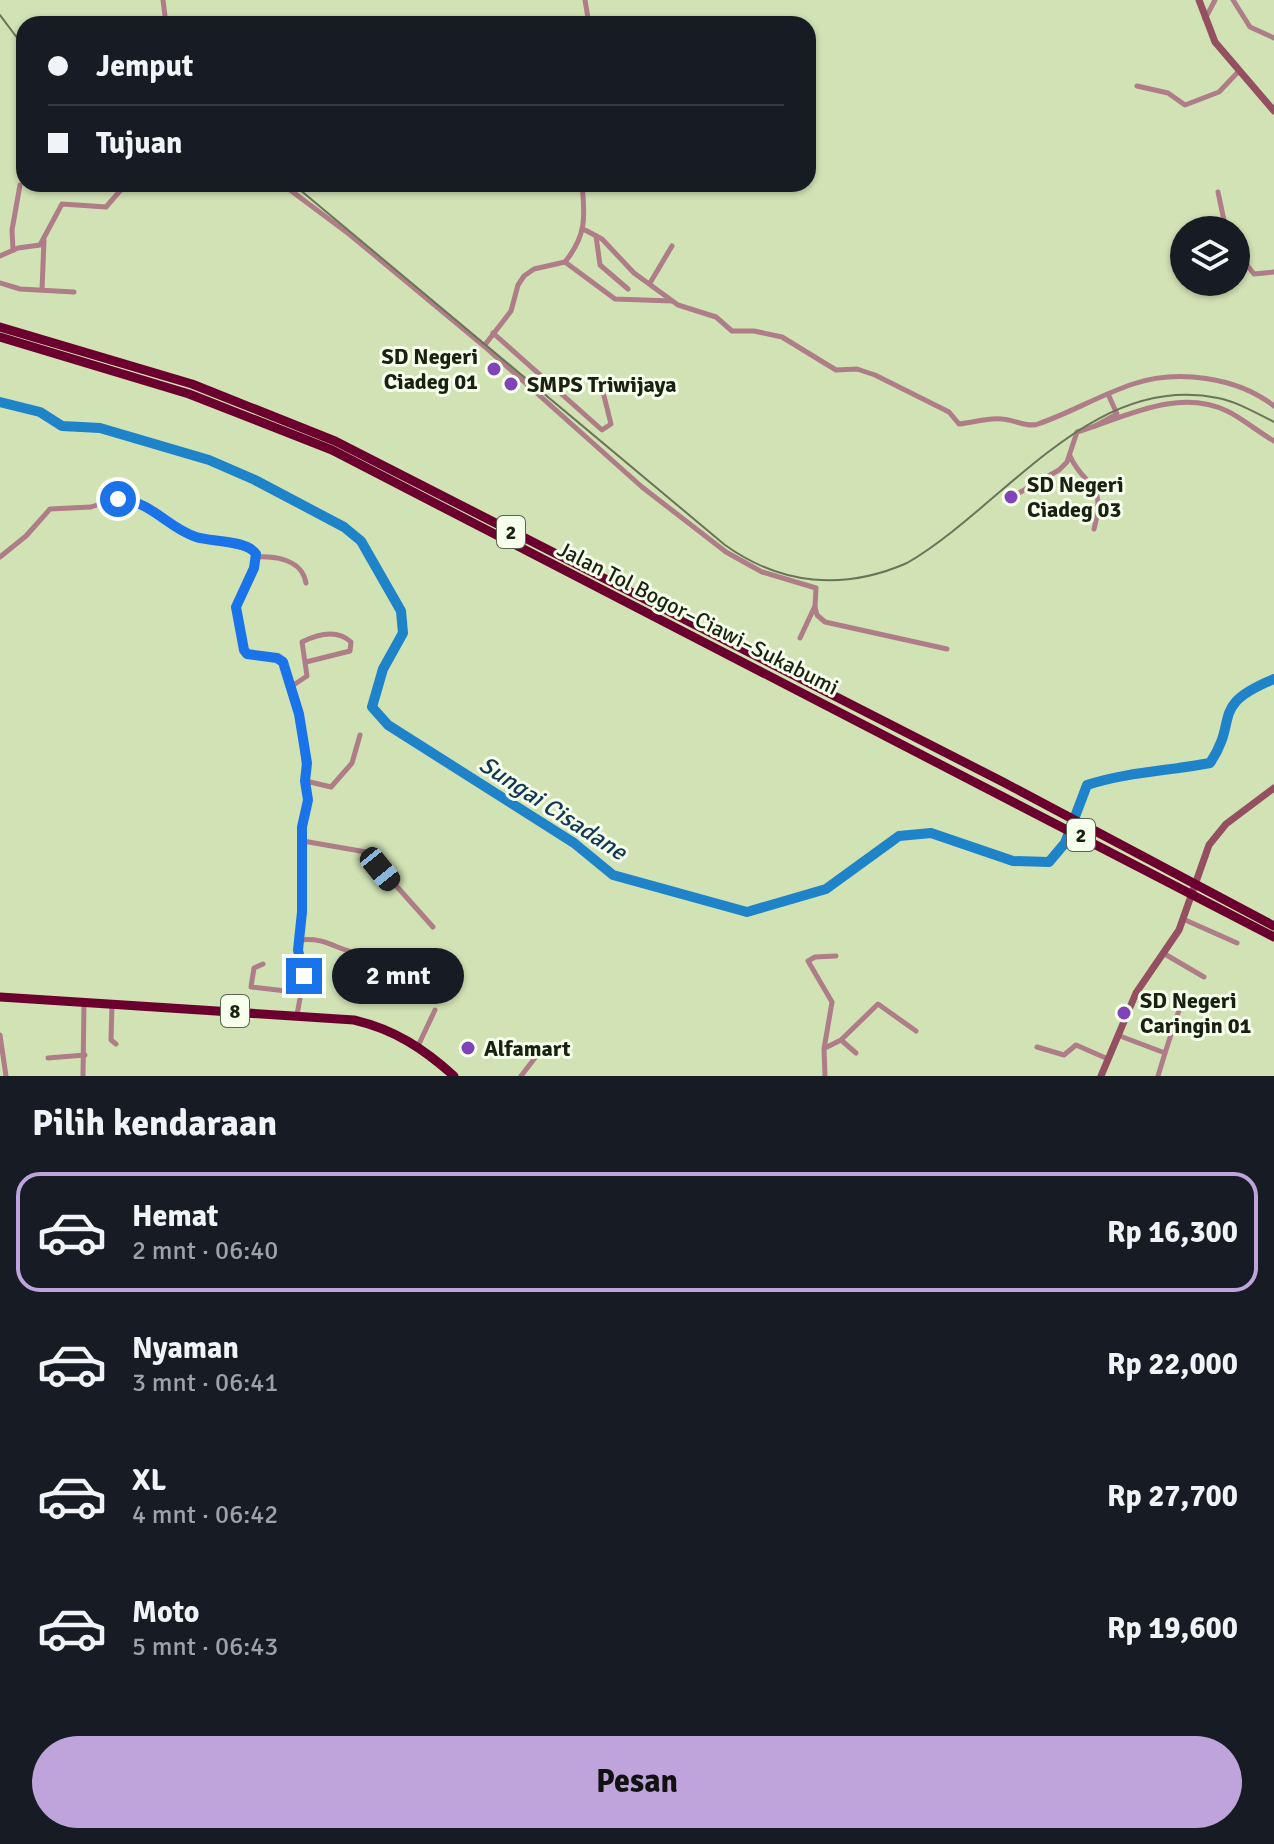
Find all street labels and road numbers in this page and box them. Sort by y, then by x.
road number: 2 [497,516,525,548]
street label: Jalan Tol Bogor–Ciawi–Sukabumi [553,535,843,701]
road number: 2 [1067,819,1095,851]
road number: 8 [221,995,249,1027]

